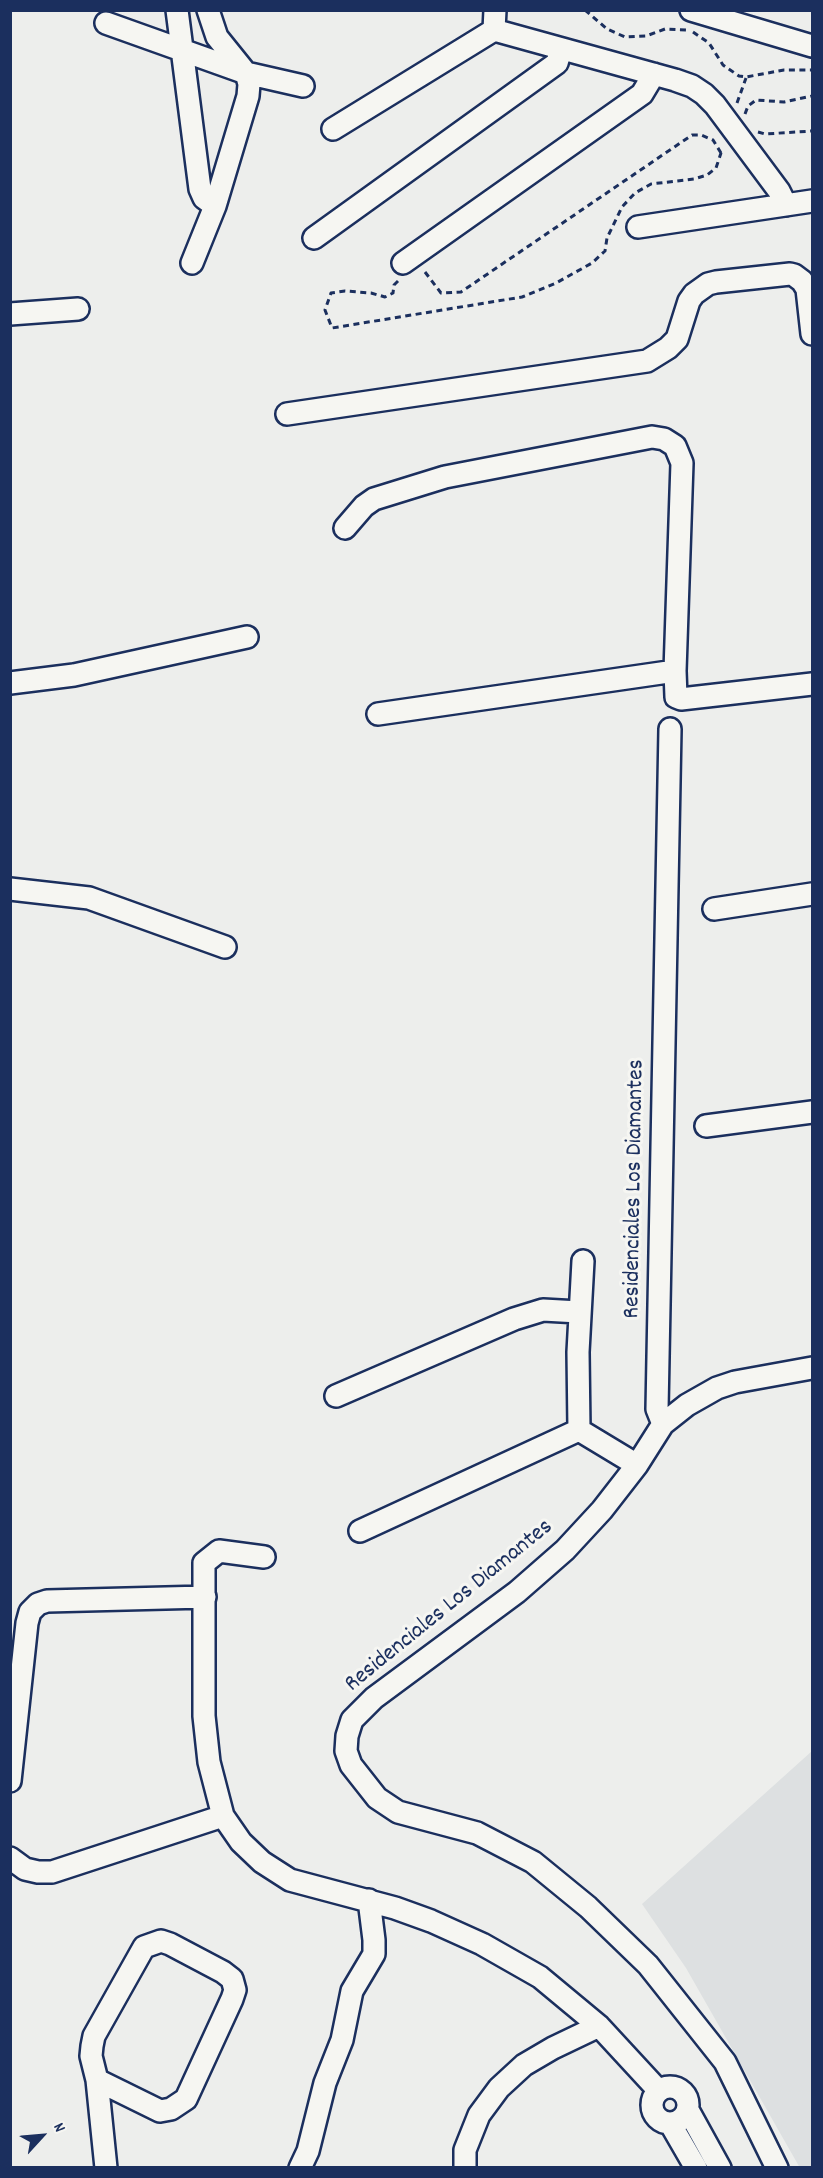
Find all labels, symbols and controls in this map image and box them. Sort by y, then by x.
street label: Residenciales Los Diamantes [619,1059,653,1319]
street label: Residenciales Los Diamantes [340,1514,560,1700]
north arrow [12,2106,72,2166]
text: N [47,2119,71,2136]

